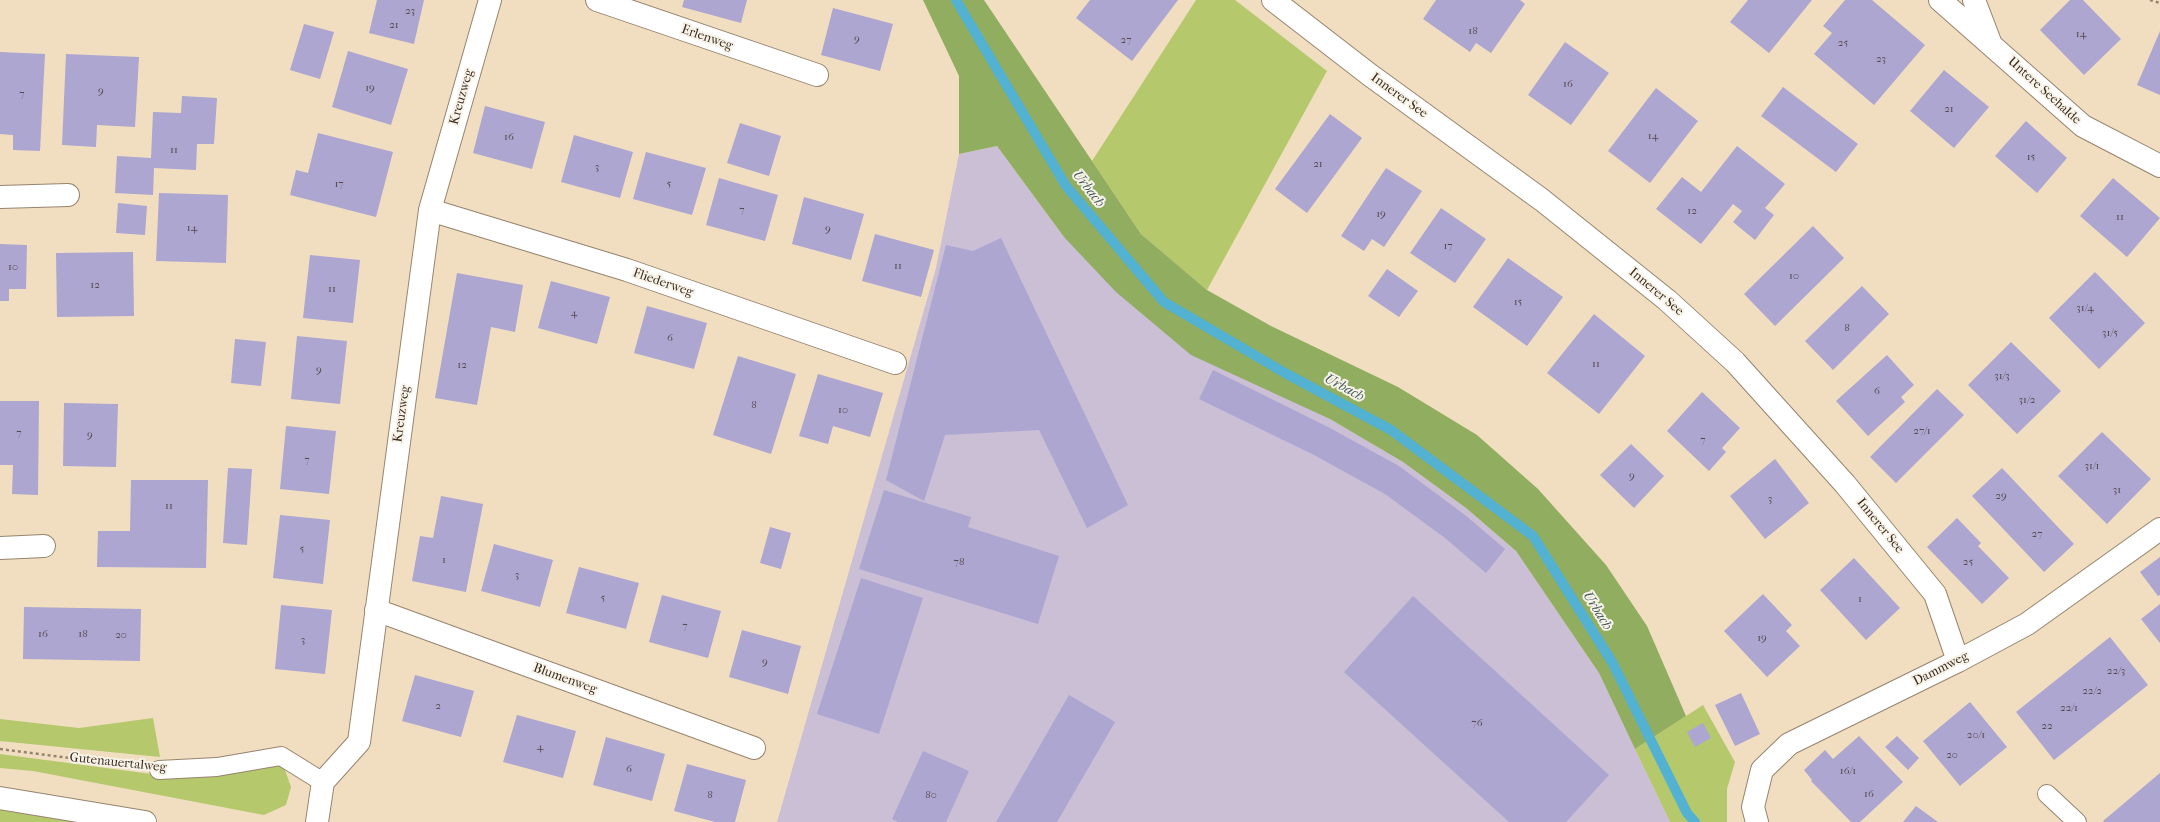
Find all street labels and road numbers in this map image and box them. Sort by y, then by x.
street label: Erlenweg [679,22,735,54]
street label: Untere Seehalde [2004,54,2084,128]
street label: Kreuzweg [447,67,477,127]
street label: Innerer See [1368,70,1430,122]
street label: Fliederweg [631,265,695,301]
street label: Innerer See [1626,265,1686,319]
street label: Kreuzweg [390,385,414,443]
street label: Innerer See [1853,495,1907,557]
street label: Dammweg [1911,648,1971,690]
street label: Blumenweg [531,660,599,698]
street label: Gutenauertalweg [69,750,167,776]

